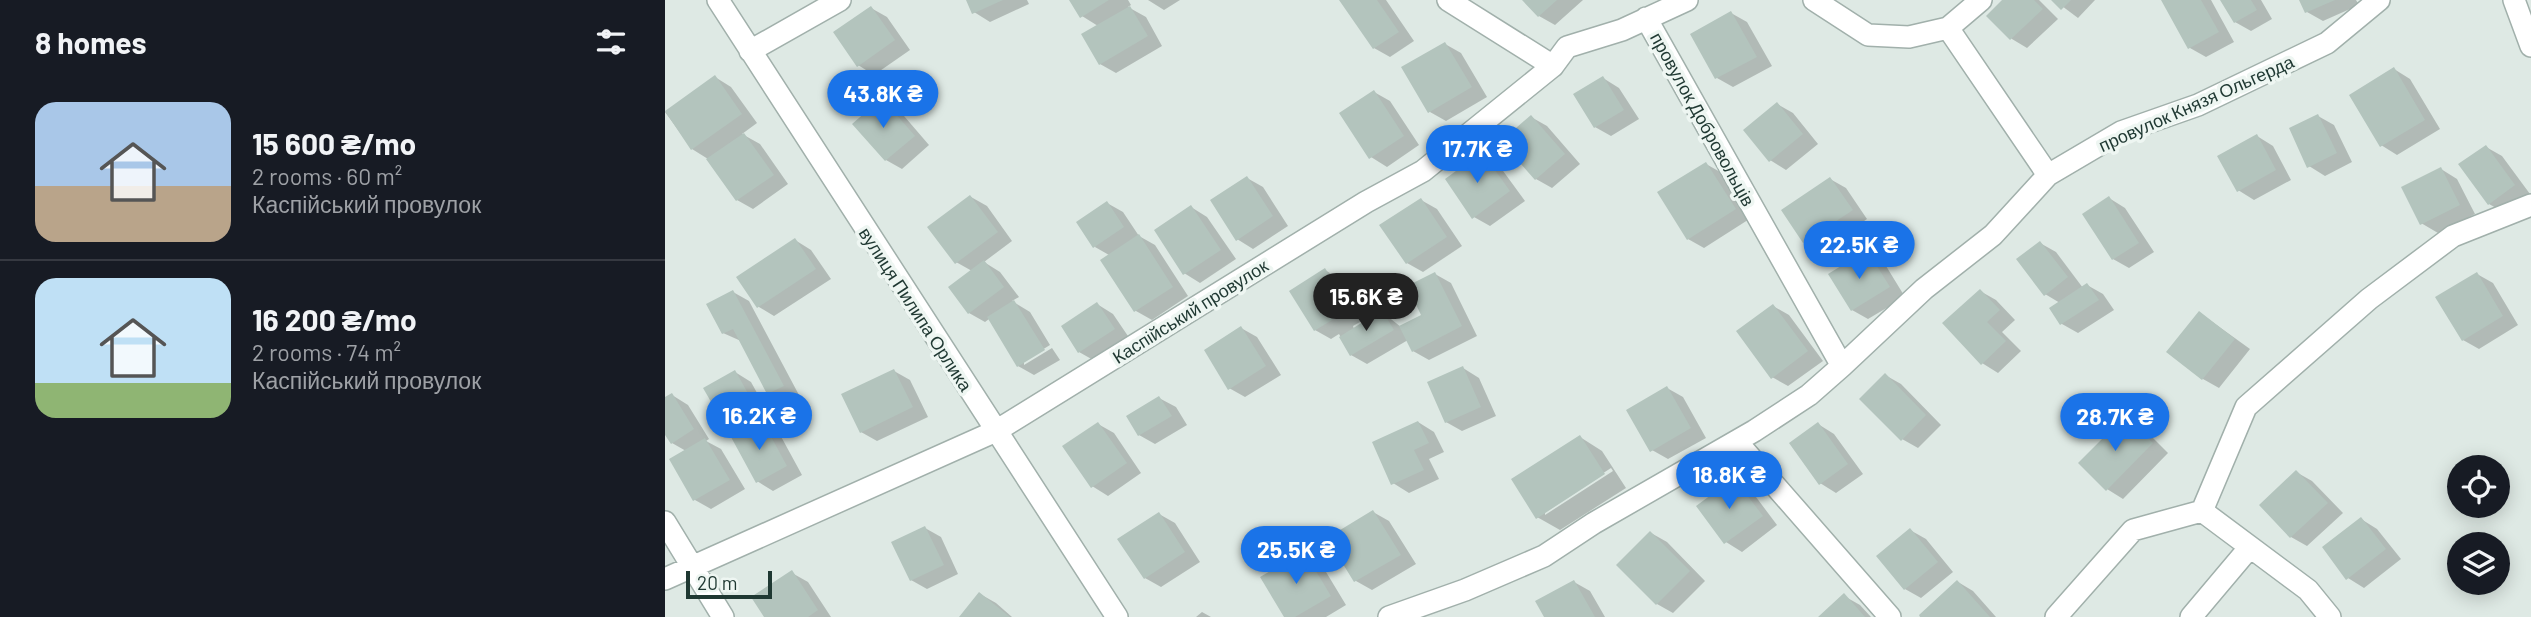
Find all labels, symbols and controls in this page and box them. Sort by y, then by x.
icon: filters [592,23,630,61]
text: 8 homes [35,24,146,60]
street label: провулок Добровольців [1646,28,1760,210]
street label: провулок Князя Ольгерда [2095,50,2298,156]
pin: 43.8K ₴ [818,71,948,130]
text: 43.8K ₴ [843,79,923,107]
text: 15 600 ₴/mo [252,125,416,161]
pin: 17.7K ₴ [1412,125,1542,185]
icon: home [91,130,175,214]
text: 17.7K ₴ [1442,134,1512,162]
text: 2 rooms · 60 m² [252,162,402,190]
text: Каспійський провулок [252,190,481,218]
pin: 22.5K ₴ [1794,222,1924,281]
street label: вулиця Пилипа Орлика [855,223,978,396]
text: 22.5K ₴ [1820,230,1898,258]
street label: Каспійський провулок [1108,254,1272,368]
pin: 15.6K ₴ [1301,274,1431,333]
text: 15.6K ₴ [1329,282,1403,310]
text: 16 200 ₴/mo [252,301,417,337]
icon: home [91,306,175,390]
text: 2 rooms · 74 m² [252,338,401,366]
text: Каспійський провулок [252,366,481,394]
pin: 16.2K ₴ [694,392,824,452]
pin: 28.7K ₴ [2050,393,2180,453]
text: 16.2K ₴ [722,401,796,429]
text: 28.7K ₴ [2076,402,2154,430]
pin: 18.8K ₴ [1664,452,1794,511]
map controls [2447,455,2510,595]
button: locate [2447,455,2510,518]
text: 18.8K ₴ [1692,460,1766,488]
pin: 25.5K ₴ [1231,526,1361,586]
button: layers [2447,532,2510,595]
text: 25.5K ₴ [1257,535,1335,563]
scale bar [686,568,772,600]
text: 20 m [697,571,737,594]

